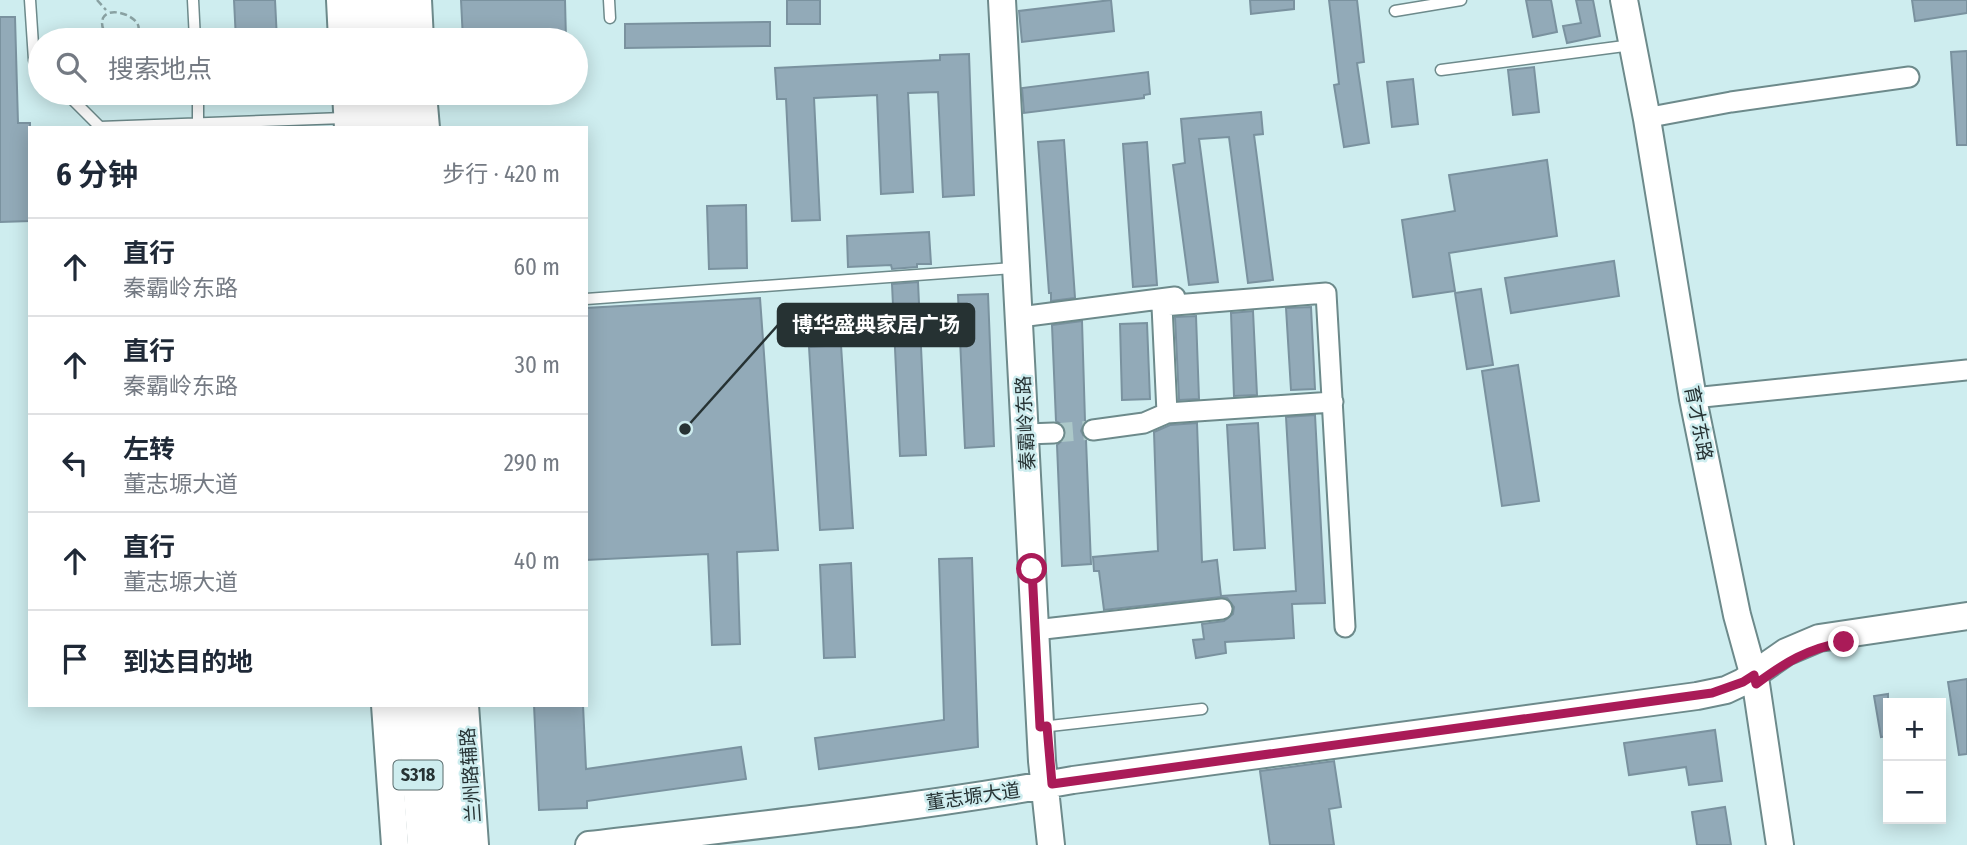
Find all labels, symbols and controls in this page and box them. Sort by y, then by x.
search box [28,28,588,105]
icon: search [52,48,90,86]
text: 搜索地点 [108,54,212,85]
text: 6 分钟 [56,157,138,193]
text: 步行 · 420 m [442,160,560,188]
text: 直行 [123,238,175,269]
icon: ahead [56,248,94,286]
text: 60 m [514,253,560,281]
text: 秦霸岭东路 [123,274,238,302]
callout: 博华盛典家居广场 [778,304,974,346]
text: 博华盛典家居广场 [792,312,960,338]
text: 直行 [123,336,175,367]
icon: ahead [56,346,94,384]
text: 30 m [515,351,560,379]
text: 秦霸岭东路 [123,372,238,400]
street label: 秦霸岭东路 [1012,375,1039,471]
street label: 育才东路 [1680,384,1717,463]
text: 左转 [123,434,175,465]
icon: left [56,444,94,482]
text: 290 m [504,449,560,477]
text: 董志塬大道 [123,470,238,498]
text: 直行 [123,532,175,563]
icon: ahead [56,542,94,580]
text: 40 m [514,547,560,575]
route start [1016,553,1047,584]
text: 董志塬大道 [123,568,238,596]
route end [1828,626,1859,657]
icon: arrive [56,640,94,678]
text: 到达目的地 [123,647,253,678]
map controls [1883,698,1946,824]
button: + [1883,698,1946,761]
street label: 兰州路辅路 [456,727,485,823]
road number: S318 [394,760,442,790]
button: − [1883,761,1946,824]
street label: 董志塬大道 [924,778,1022,814]

